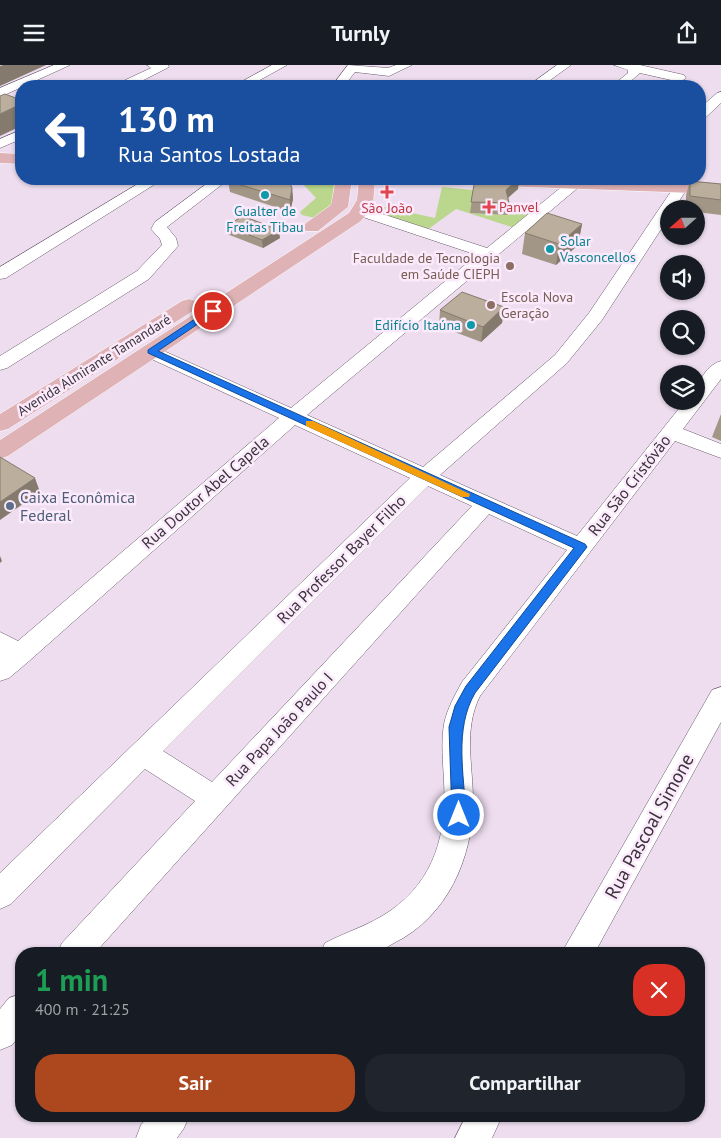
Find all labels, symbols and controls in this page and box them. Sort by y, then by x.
icon: menu [20,19,48,47]
text: Turnly [331,19,390,47]
icon: share [673,19,701,47]
text: 130 m [118,96,215,142]
icon: left [35,100,100,165]
text: Rua Santos Lostada [118,140,301,168]
marker: São João [381,186,393,198]
marker: Gualter de Freitas Tibau [259,189,271,201]
place label: Panvel [499,198,539,216]
place label: São João [361,199,413,217]
north arrow [660,200,705,245]
map controls [660,200,705,410]
marker: Panvel [483,201,495,213]
place label: Gualter de Freitas Tibau [226,202,304,236]
place label: Solar Vasconcellos [559,232,636,266]
marker: Solar Vasconcellos [544,243,556,255]
place label: Faculdade de Tecnologia em Saúde CIEPH [353,249,500,283]
button: sound [660,255,705,300]
marker: Faculdade de Tecnologia em Saúde CIEPH [504,260,516,272]
place label: Escola Nova Geração [501,288,573,322]
pin [192,290,234,332]
icon: arrive [199,297,227,325]
marker: Escola Nova Geração [485,299,497,311]
street label: Avenida Almirante Tamandaré [14,310,174,420]
button: search [660,310,705,355]
place label: Edifício Itaúna [375,316,461,334]
marker: Edifício Itaúna [465,319,477,331]
button: layers [660,365,705,410]
street label: Rua Doutor Abel Capela [137,431,273,553]
street label: Rua São Cristóvão [583,431,675,539]
place label: Caixa Econômica Federal [20,487,135,525]
street label: Rua Professor Bayer Filho [272,490,410,628]
marker: Caixa Econômica Federal [4,500,16,512]
street label: Rua Papa João Paulo I [221,668,337,790]
street label: Rua Pascoal Simone [599,749,699,903]
position arrow [432,788,484,840]
text: 1 min [35,960,108,999]
button: close [633,964,685,1016]
text: 400 m · 21:25 [35,999,130,1019]
button: Sair [35,1054,355,1112]
button: Compartilhar [365,1054,685,1112]

